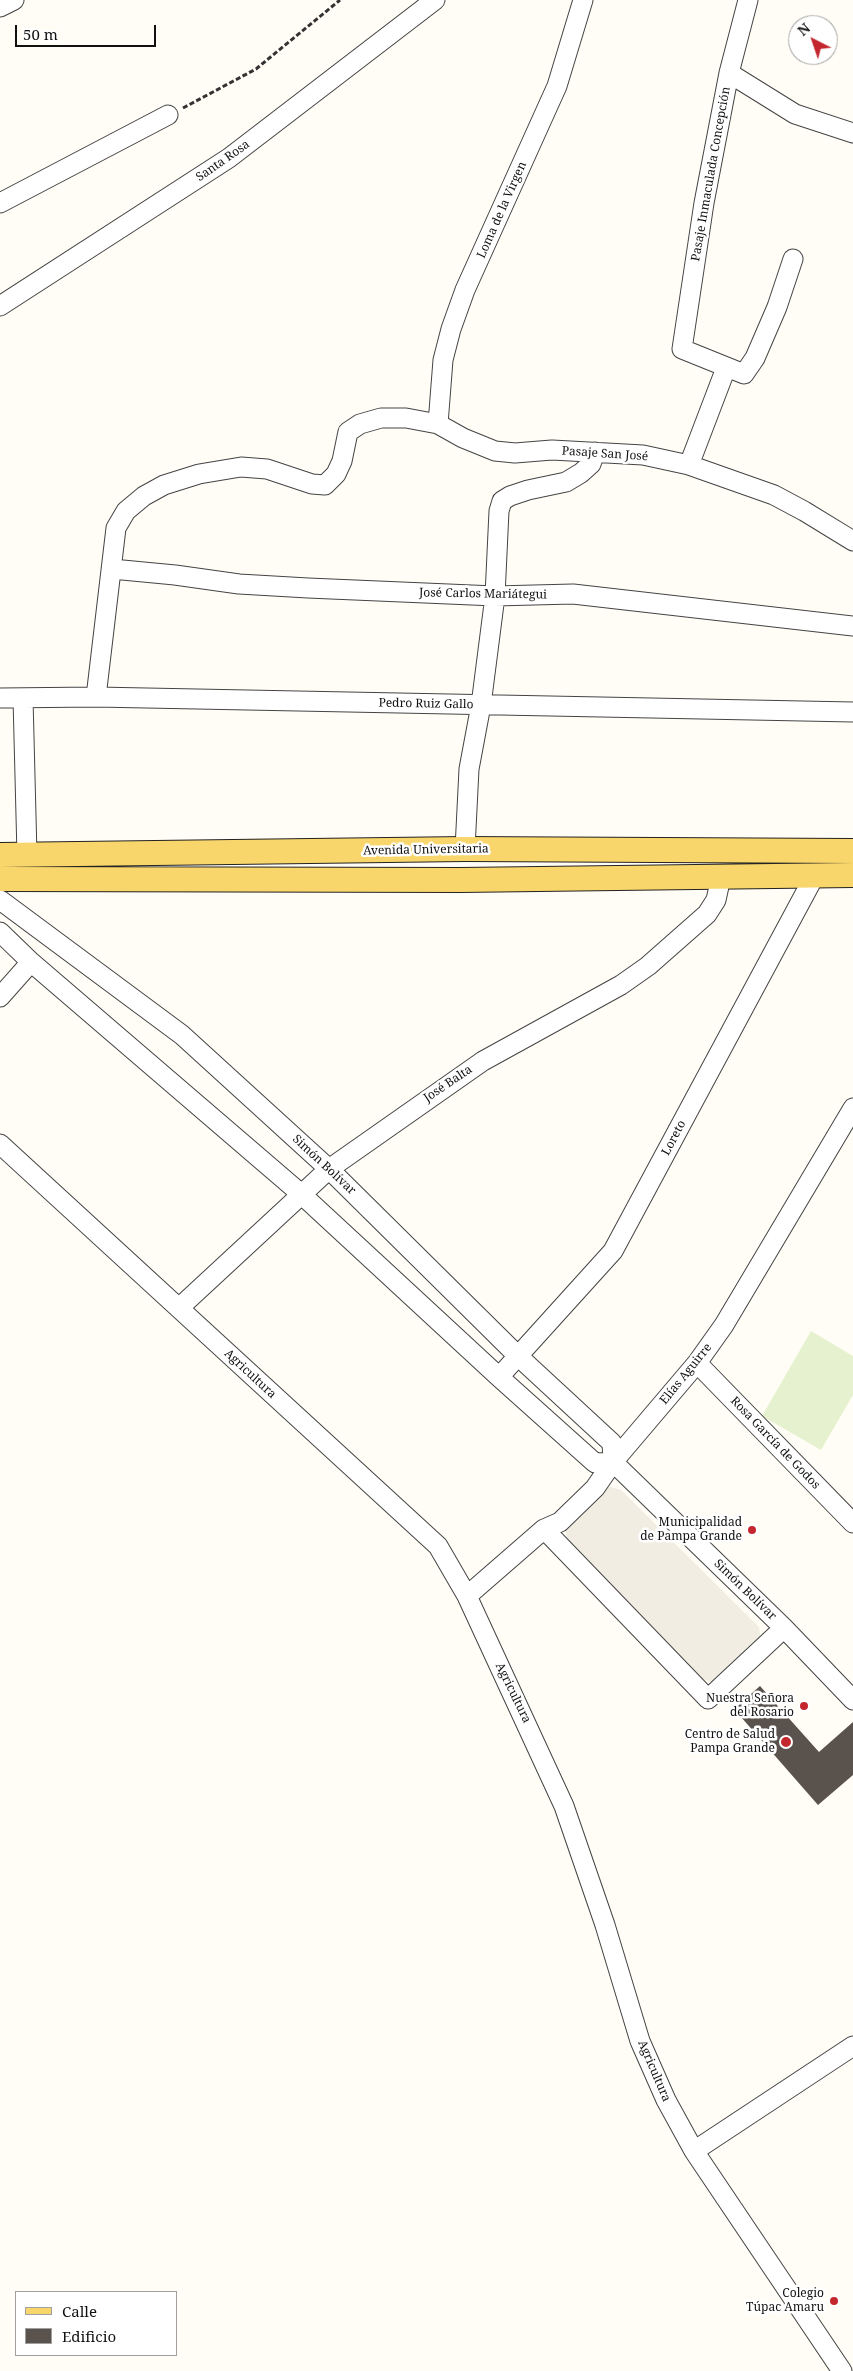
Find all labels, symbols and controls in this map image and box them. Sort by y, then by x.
scale bar [18,15,159,47]
north arrow [788,15,838,65]
text: N [793,18,814,40]
text: 50 m [23,24,58,44]
street label: Pasaje Inmaculada Concepción [689,86,733,262]
street label: Santa Rosa [193,137,253,185]
street label: Loma de la Virgen [474,159,530,261]
street label: Pasaje San José [561,444,649,464]
street label: José Carlos Mariátegui [419,586,547,602]
street label: Pedro Ruiz Gallo [378,696,474,712]
street label: Avenida Universitaria [363,842,489,858]
street label: José Balta [421,1063,475,1105]
street label: Loreto [659,1118,689,1158]
street label: Simón Bolívar [289,1132,359,1198]
street label: Elías Aguirre [657,1341,715,1407]
street label: Agricultura [221,1346,279,1402]
street label: Rosa García de Godos [727,1394,823,1492]
place label: Municipalidad de Pampa Grande [640,1516,742,1544]
marker: Municipalidad de Pampa Grande [746,1524,758,1536]
street label: Simón Bolívar [711,1557,779,1623]
street label: Agricultura [492,1660,534,1726]
place label: Nuestra Señora del Rosario [706,1692,794,1720]
marker: Nuestra Señora del Rosario [798,1700,810,1712]
place label: Centro de Salud Pampa Grande [685,1728,775,1756]
marker: Centro de Salud Pampa Grande [779,1735,793,1749]
street label: Agricultura [635,2038,673,2104]
place label: Colegio Túpac Amaru [746,2287,824,2315]
legend [15,2291,178,2356]
marker: Colegio Túpac Amaru [828,2295,840,2307]
text: Calle [62,2301,97,2321]
text: Edificio [62,2326,116,2346]

